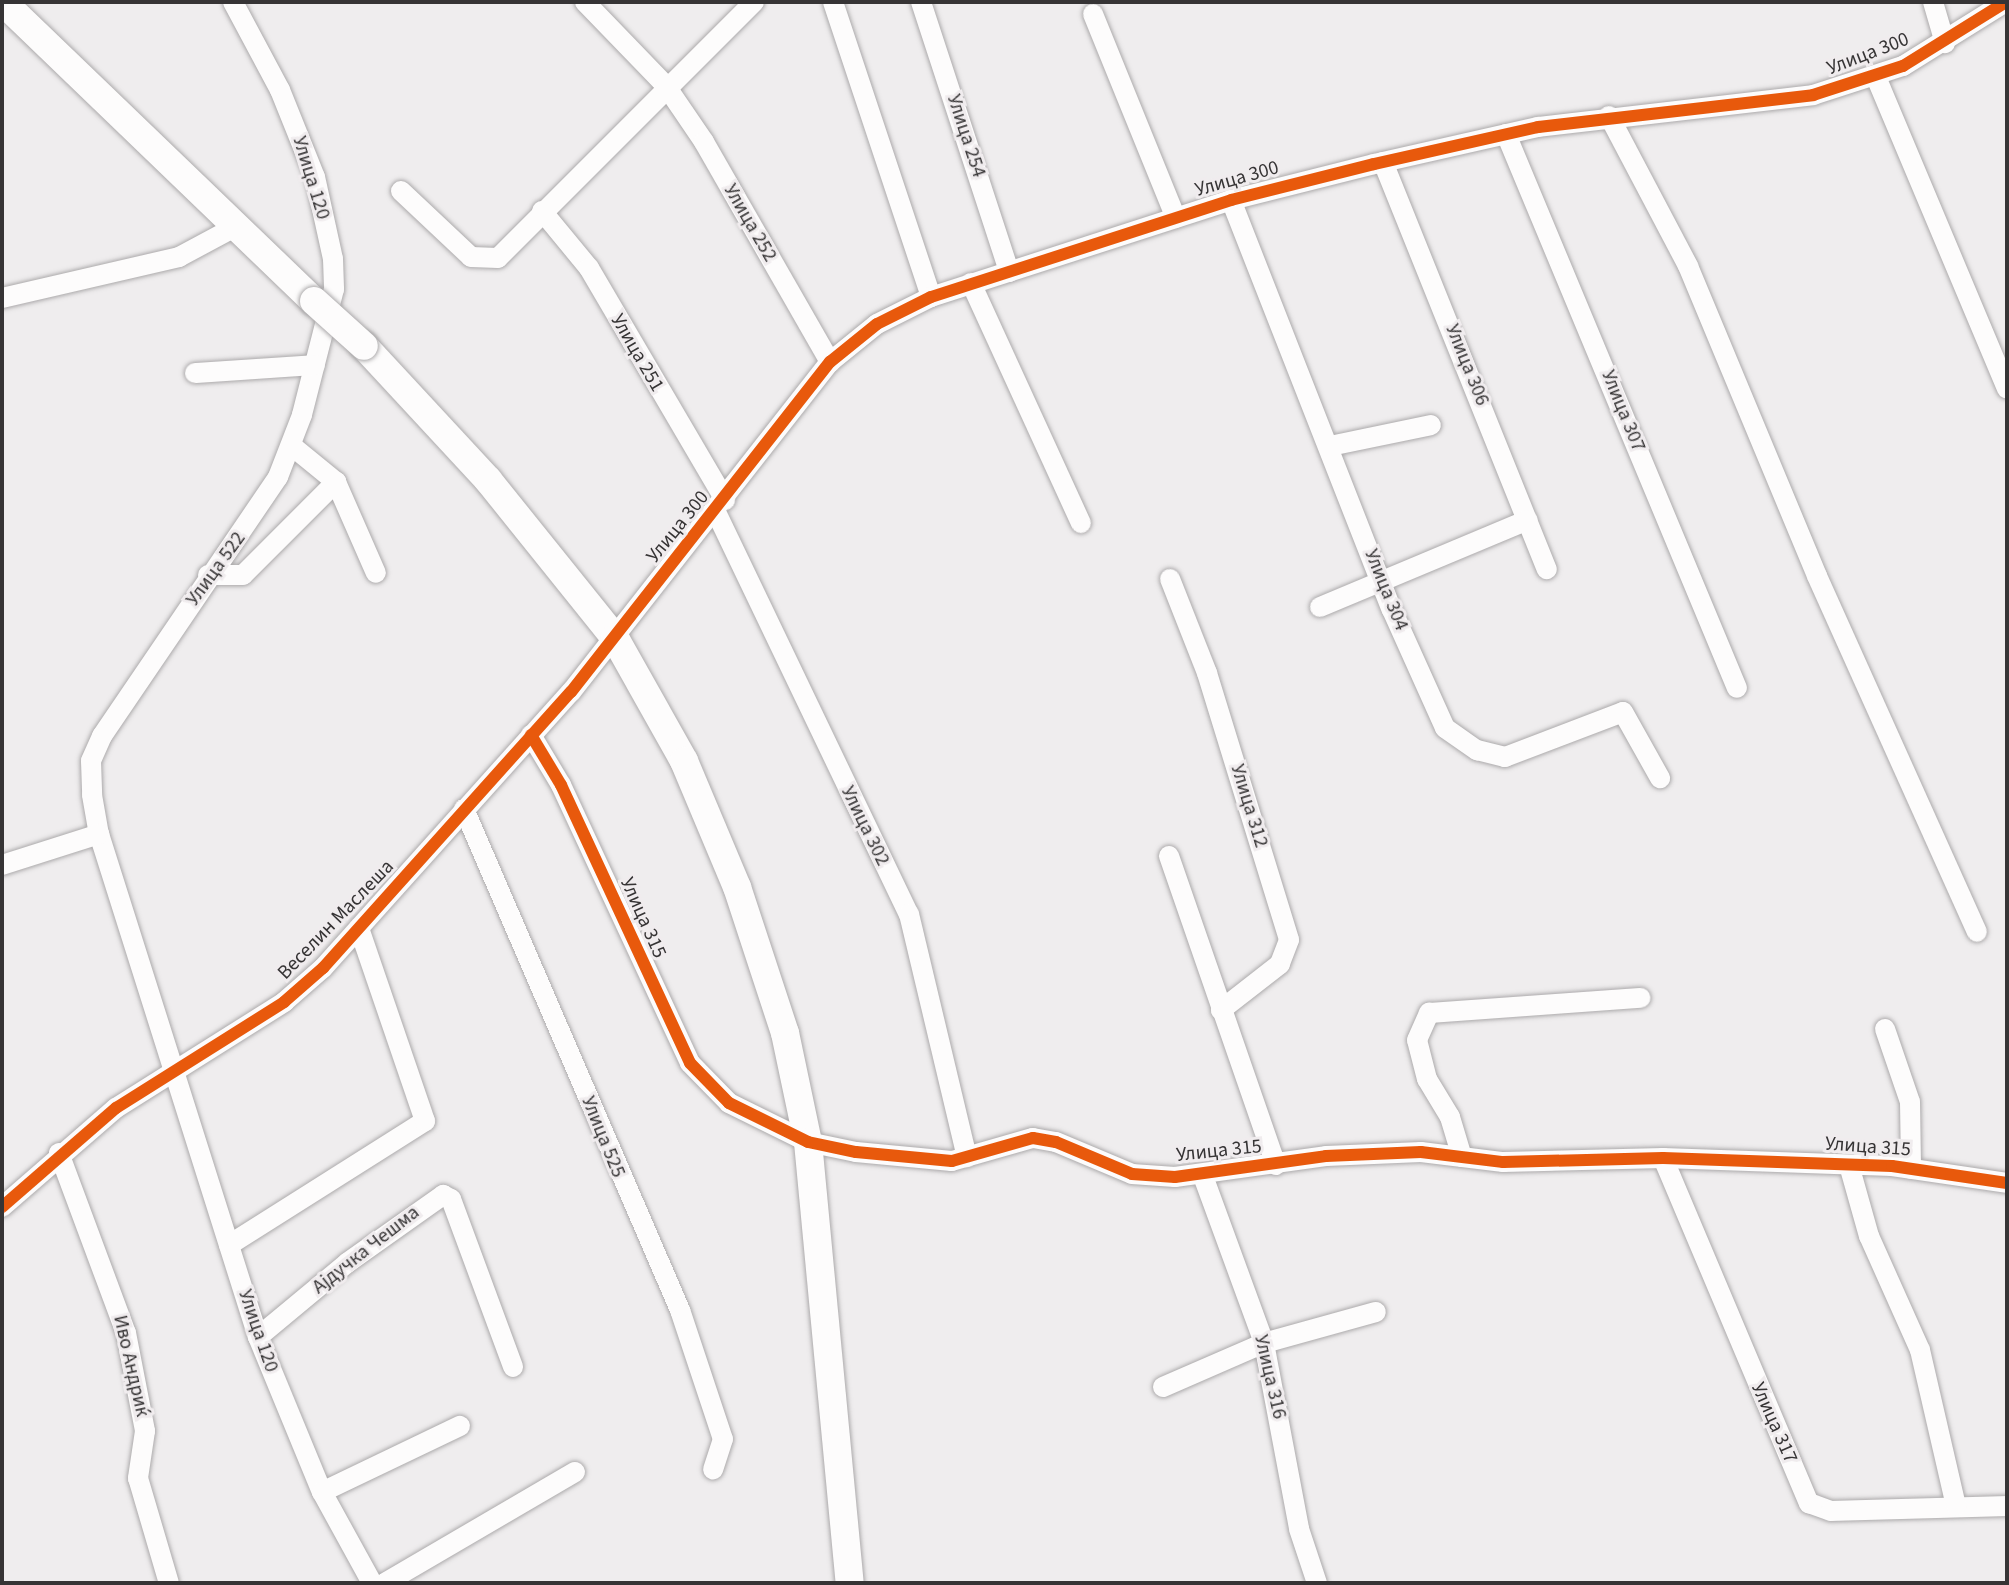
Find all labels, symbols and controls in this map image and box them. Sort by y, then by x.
street label: Улица 300 [1824,27,1912,81]
street label: Улица 254 [941,92,991,180]
street label: Улица 120 [287,133,335,223]
street label: Улица 300 [1192,156,1282,202]
street label: Улица 252 [718,180,782,266]
street label: Улица 251 [605,310,669,396]
street label: Улица 306 [1440,321,1494,409]
street label: Улица 307 [1596,367,1650,455]
street label: Улица 300 [642,486,714,568]
street label: Улица 522 [181,527,251,611]
street label: Улица 304 [1359,546,1413,634]
street label: Улица 312 [1225,761,1273,851]
street label: Улица 302 [835,782,895,870]
street label: Веселин Маслеша [273,855,399,985]
street label: Улица 315 [615,874,671,962]
street label: Улица 525 [576,1093,630,1181]
street label: Улица 315 [1824,1132,1912,1162]
street label: Улица 315 [1175,1135,1263,1167]
street label: Ајдучка Чешма [308,1201,424,1299]
street label: Улица 120 [233,1287,283,1375]
street label: Иво Андриќ [108,1313,154,1419]
street label: Улица 316 [1249,1333,1291,1421]
street label: Улица 317 [1746,1379,1802,1467]

